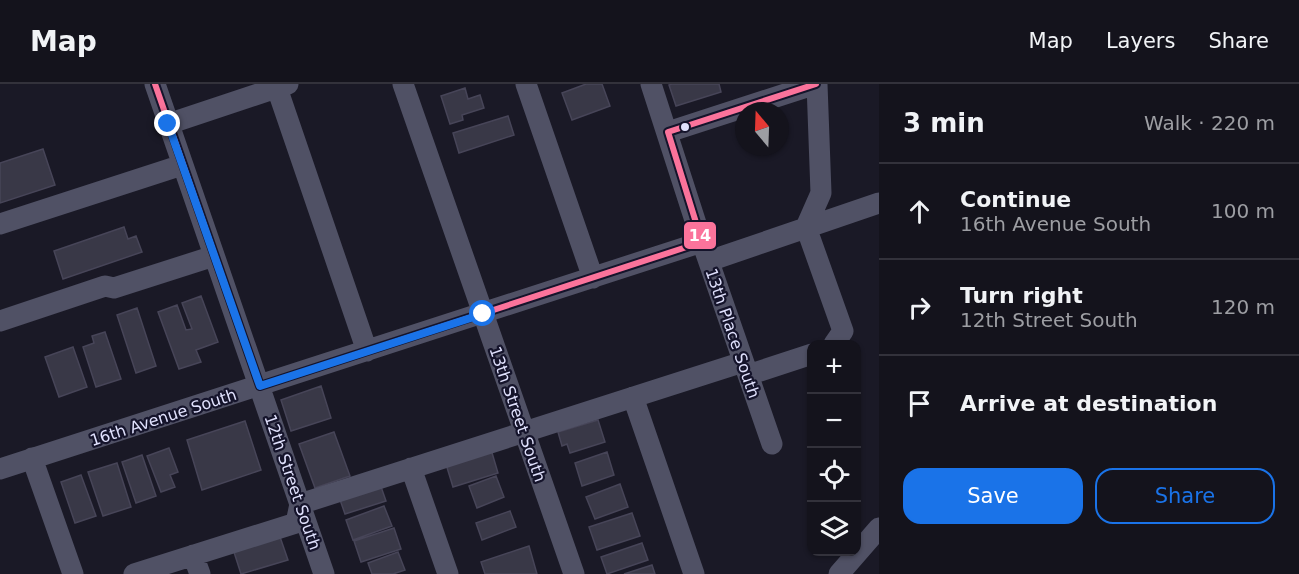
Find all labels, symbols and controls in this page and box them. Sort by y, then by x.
text: Map [30,25,97,58]
text: Map [1029,29,1073,53]
text: Layers [1106,29,1175,53]
text: Share [1208,29,1269,53]
north arrow [735,102,789,156]
text: 3 min [903,108,985,138]
route end [154,110,180,136]
text: Walk · 220 m [1144,111,1275,135]
unlabelled marker [679,121,691,133]
text: Continue [960,187,1071,212]
icon: ahead [903,195,936,228]
text: 100 m [1211,199,1275,223]
text: 16th Avenue South [960,212,1151,236]
line badge: 14 [683,221,717,250]
text: 14 [689,226,711,245]
street label: 13th Place South [701,266,764,401]
text: Turn right [960,283,1083,308]
icon: right [903,291,936,324]
text: 120 m [1211,295,1275,319]
route start [469,300,495,326]
text: 12th Street South [960,308,1138,332]
map controls [807,340,861,556]
button: + [807,340,861,394]
street label: 13th Street South [485,344,550,484]
street label: 16th Avenue South [88,385,239,450]
icon: arrive [903,387,936,420]
text: Arrive at destination [960,391,1217,416]
button: − [807,394,861,448]
street label: 12th Street South [260,412,325,552]
button: locate [807,448,861,502]
button: Save [903,468,1083,524]
button: Share [1095,468,1275,524]
button: layers [807,502,861,556]

